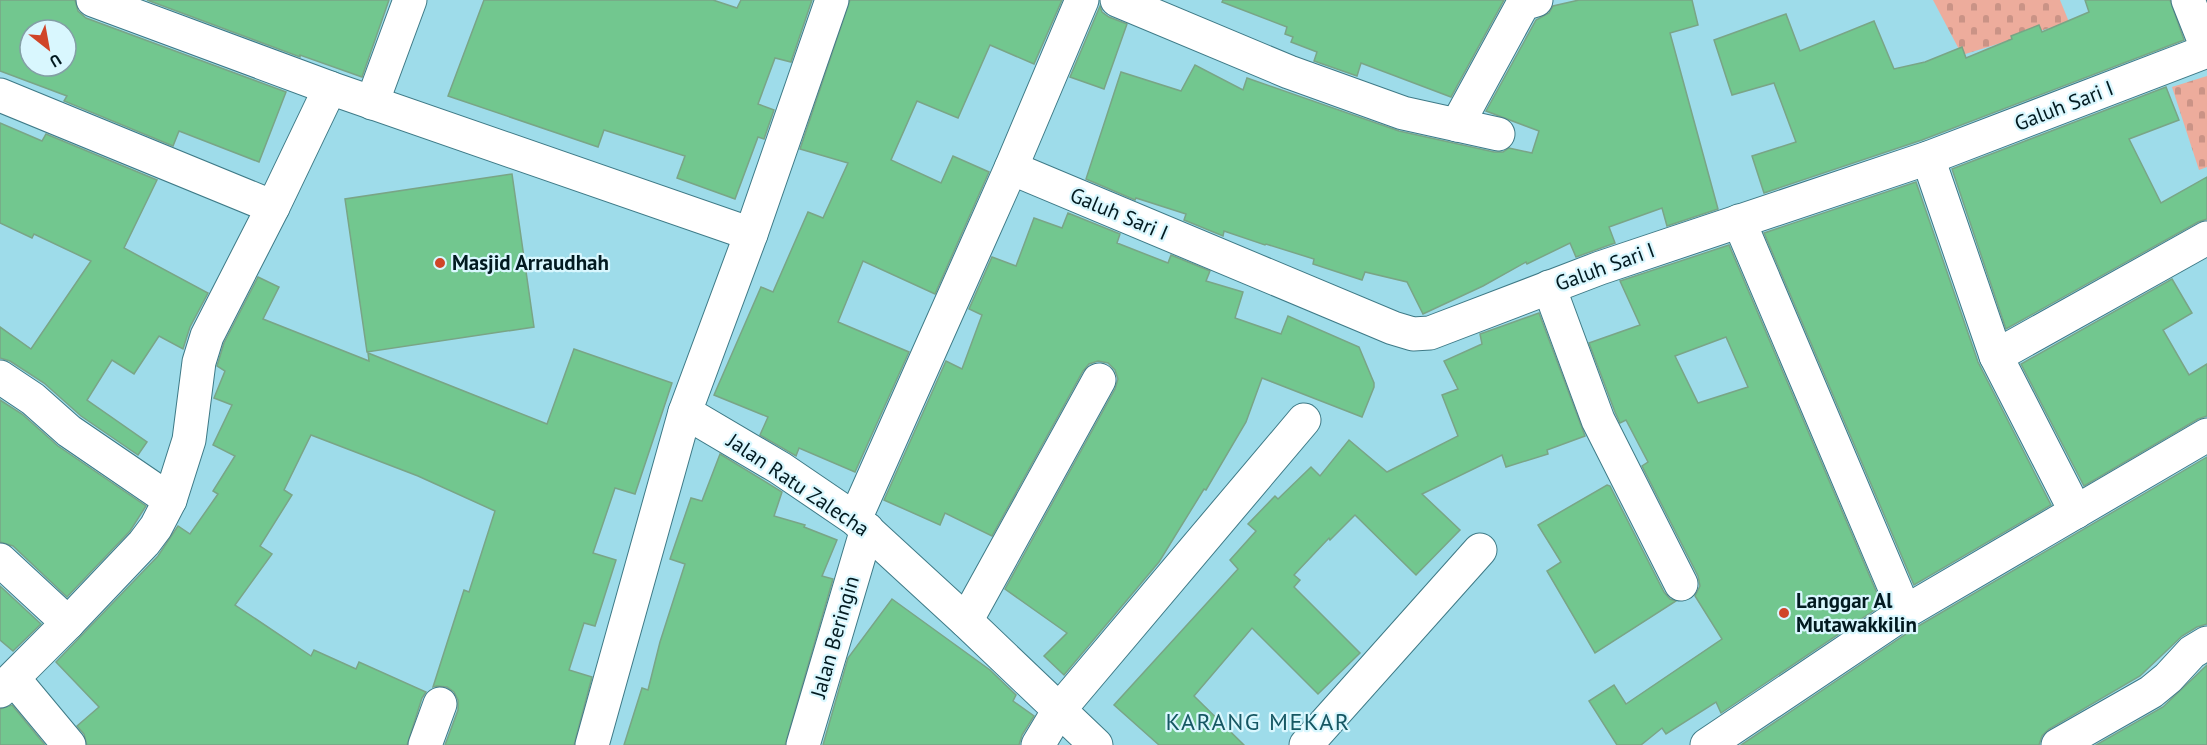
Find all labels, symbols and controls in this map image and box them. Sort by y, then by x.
north arrow [18,18,78,78]
text: U [46,50,65,72]
street label: Galuh Sari I [2010,74,2117,137]
street label: Galuh Sari I [1066,181,1172,246]
street label: Galuh Sari I [1551,236,1658,297]
place label: Masjid Arraudhah [452,249,609,276]
marker: Masjid Arraudhah [433,256,447,270]
street label: Jalan Ratu Zalecha [721,426,875,542]
street label: Jalan Beringin [804,573,865,702]
place label: Langgar Al Mutawakkilin [1796,587,1917,638]
marker: Langgar Al Mutawakkilin [1777,606,1791,620]
district label: KARANG MEKAR [1166,706,1351,737]

